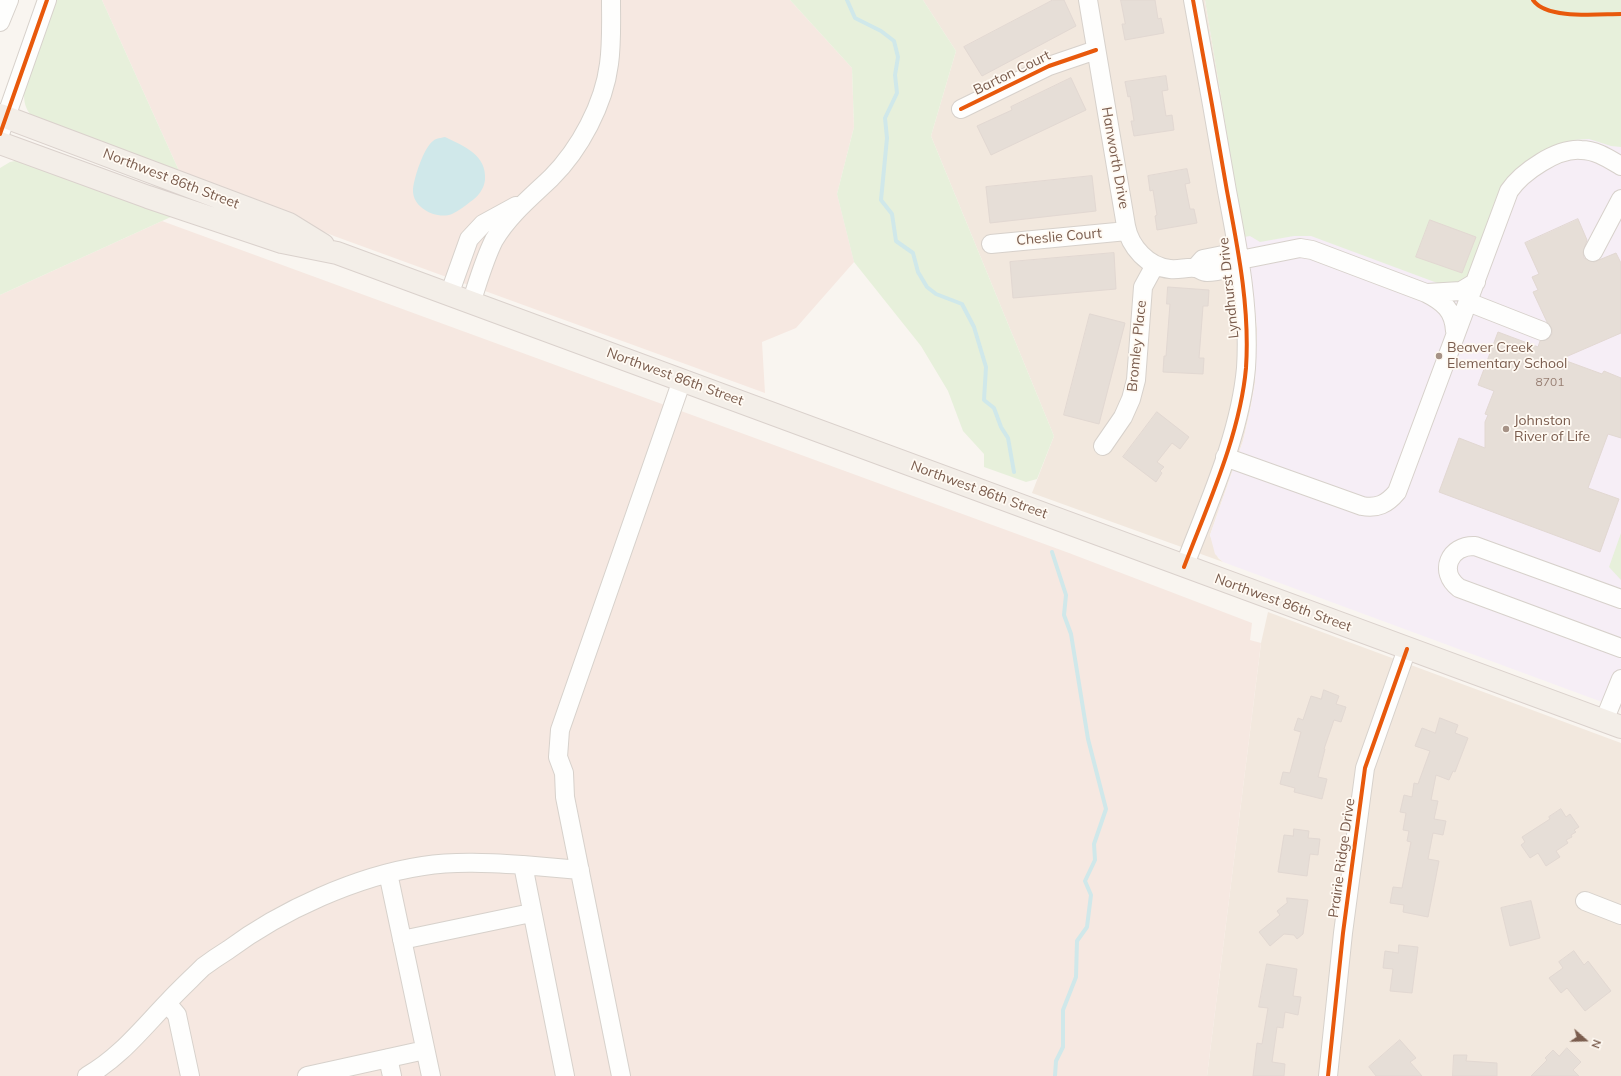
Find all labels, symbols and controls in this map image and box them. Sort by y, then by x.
street label: Barton Court [971,47,1053,99]
street label: Hanworth Drive [1098,106,1132,210]
street label: Northwest 86th Street [101,145,241,213]
street label: Cheslie Court [1016,225,1102,249]
street label: Lyndhurst Drive [1215,237,1243,339]
street label: Bromley Place [1124,299,1150,393]
place label: Beaver Creek Elementary School [1447,340,1567,372]
street label: Northwest 86th Street [604,344,746,410]
marker: Beaver Creek Elementary School [1434,351,1444,361]
house number: 8701 [1536,375,1564,389]
place label: Johnston River of Life [1514,413,1590,446]
marker: Johnston River of Life [1501,424,1511,434]
street label: Northwest 86th Street [908,457,1050,523]
street label: Northwest 86th Street [1212,570,1354,636]
street label: Prairie Ridge Drive [1325,797,1359,919]
north arrow [1565,1020,1605,1060]
text: N [1588,1038,1604,1050]

